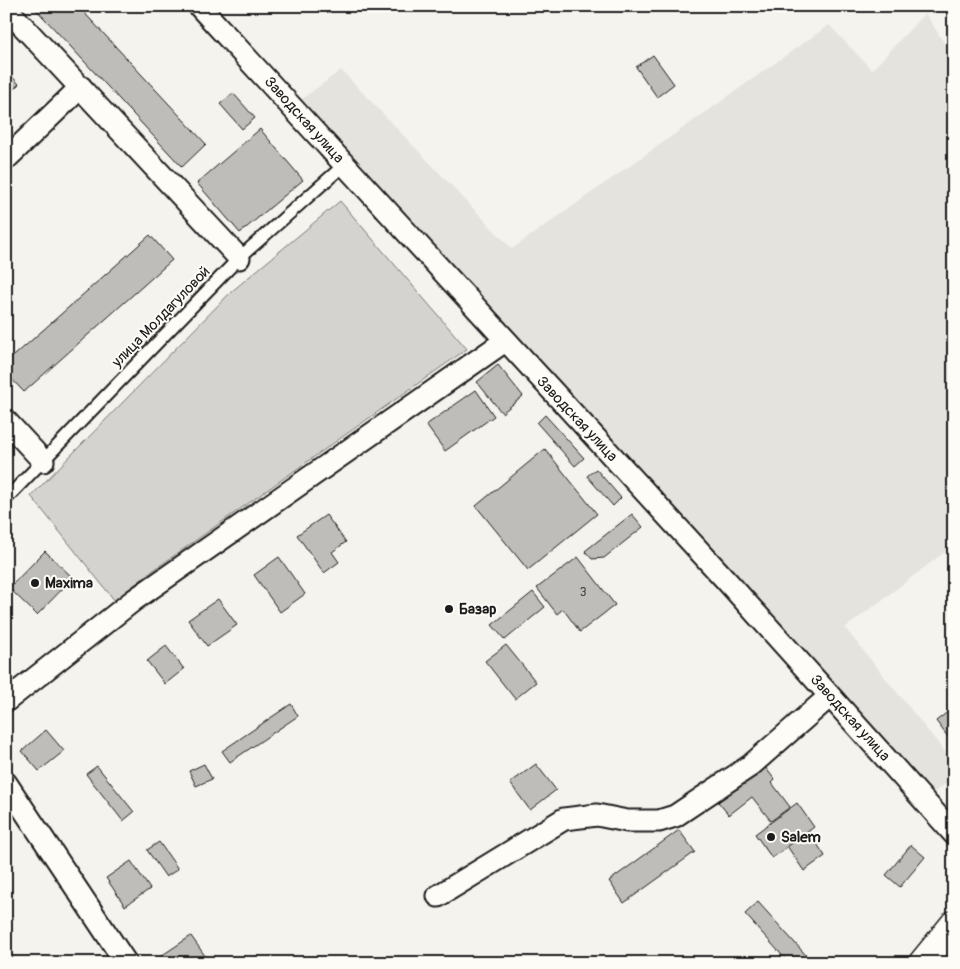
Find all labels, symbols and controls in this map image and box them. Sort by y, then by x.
street label: Заводская улица [260,73,348,167]
street label: улица Молдагуловой [107,262,214,372]
street label: Заводская улица [532,372,622,466]
place label: Maxima [45,574,93,593]
marker: Maxima [29,577,41,589]
house number: 3 [580,585,587,600]
place label: Базар [459,600,496,619]
marker: Базар [443,603,455,615]
street label: Заводская улица [806,671,894,765]
place label: Salem [781,828,821,847]
marker: Salem [765,831,777,843]

